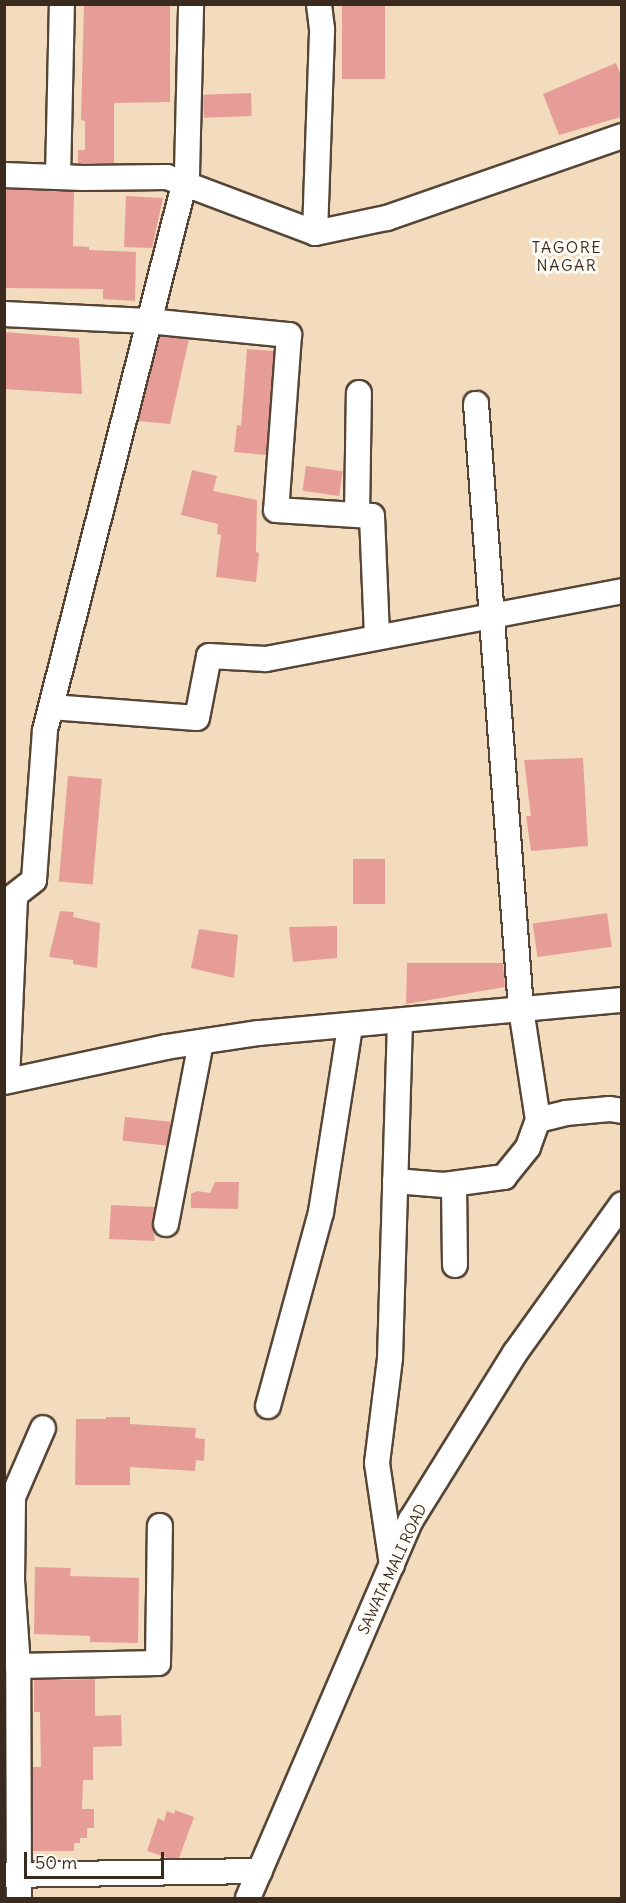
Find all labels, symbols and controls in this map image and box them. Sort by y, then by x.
district label: TAGORE NAGAR [532,237,602,275]
street label: SAWATA MALI ROAD [354,1501,430,1637]
scale bar [27,1840,166,1878]
text: 50 m [35,1851,77,1874]

